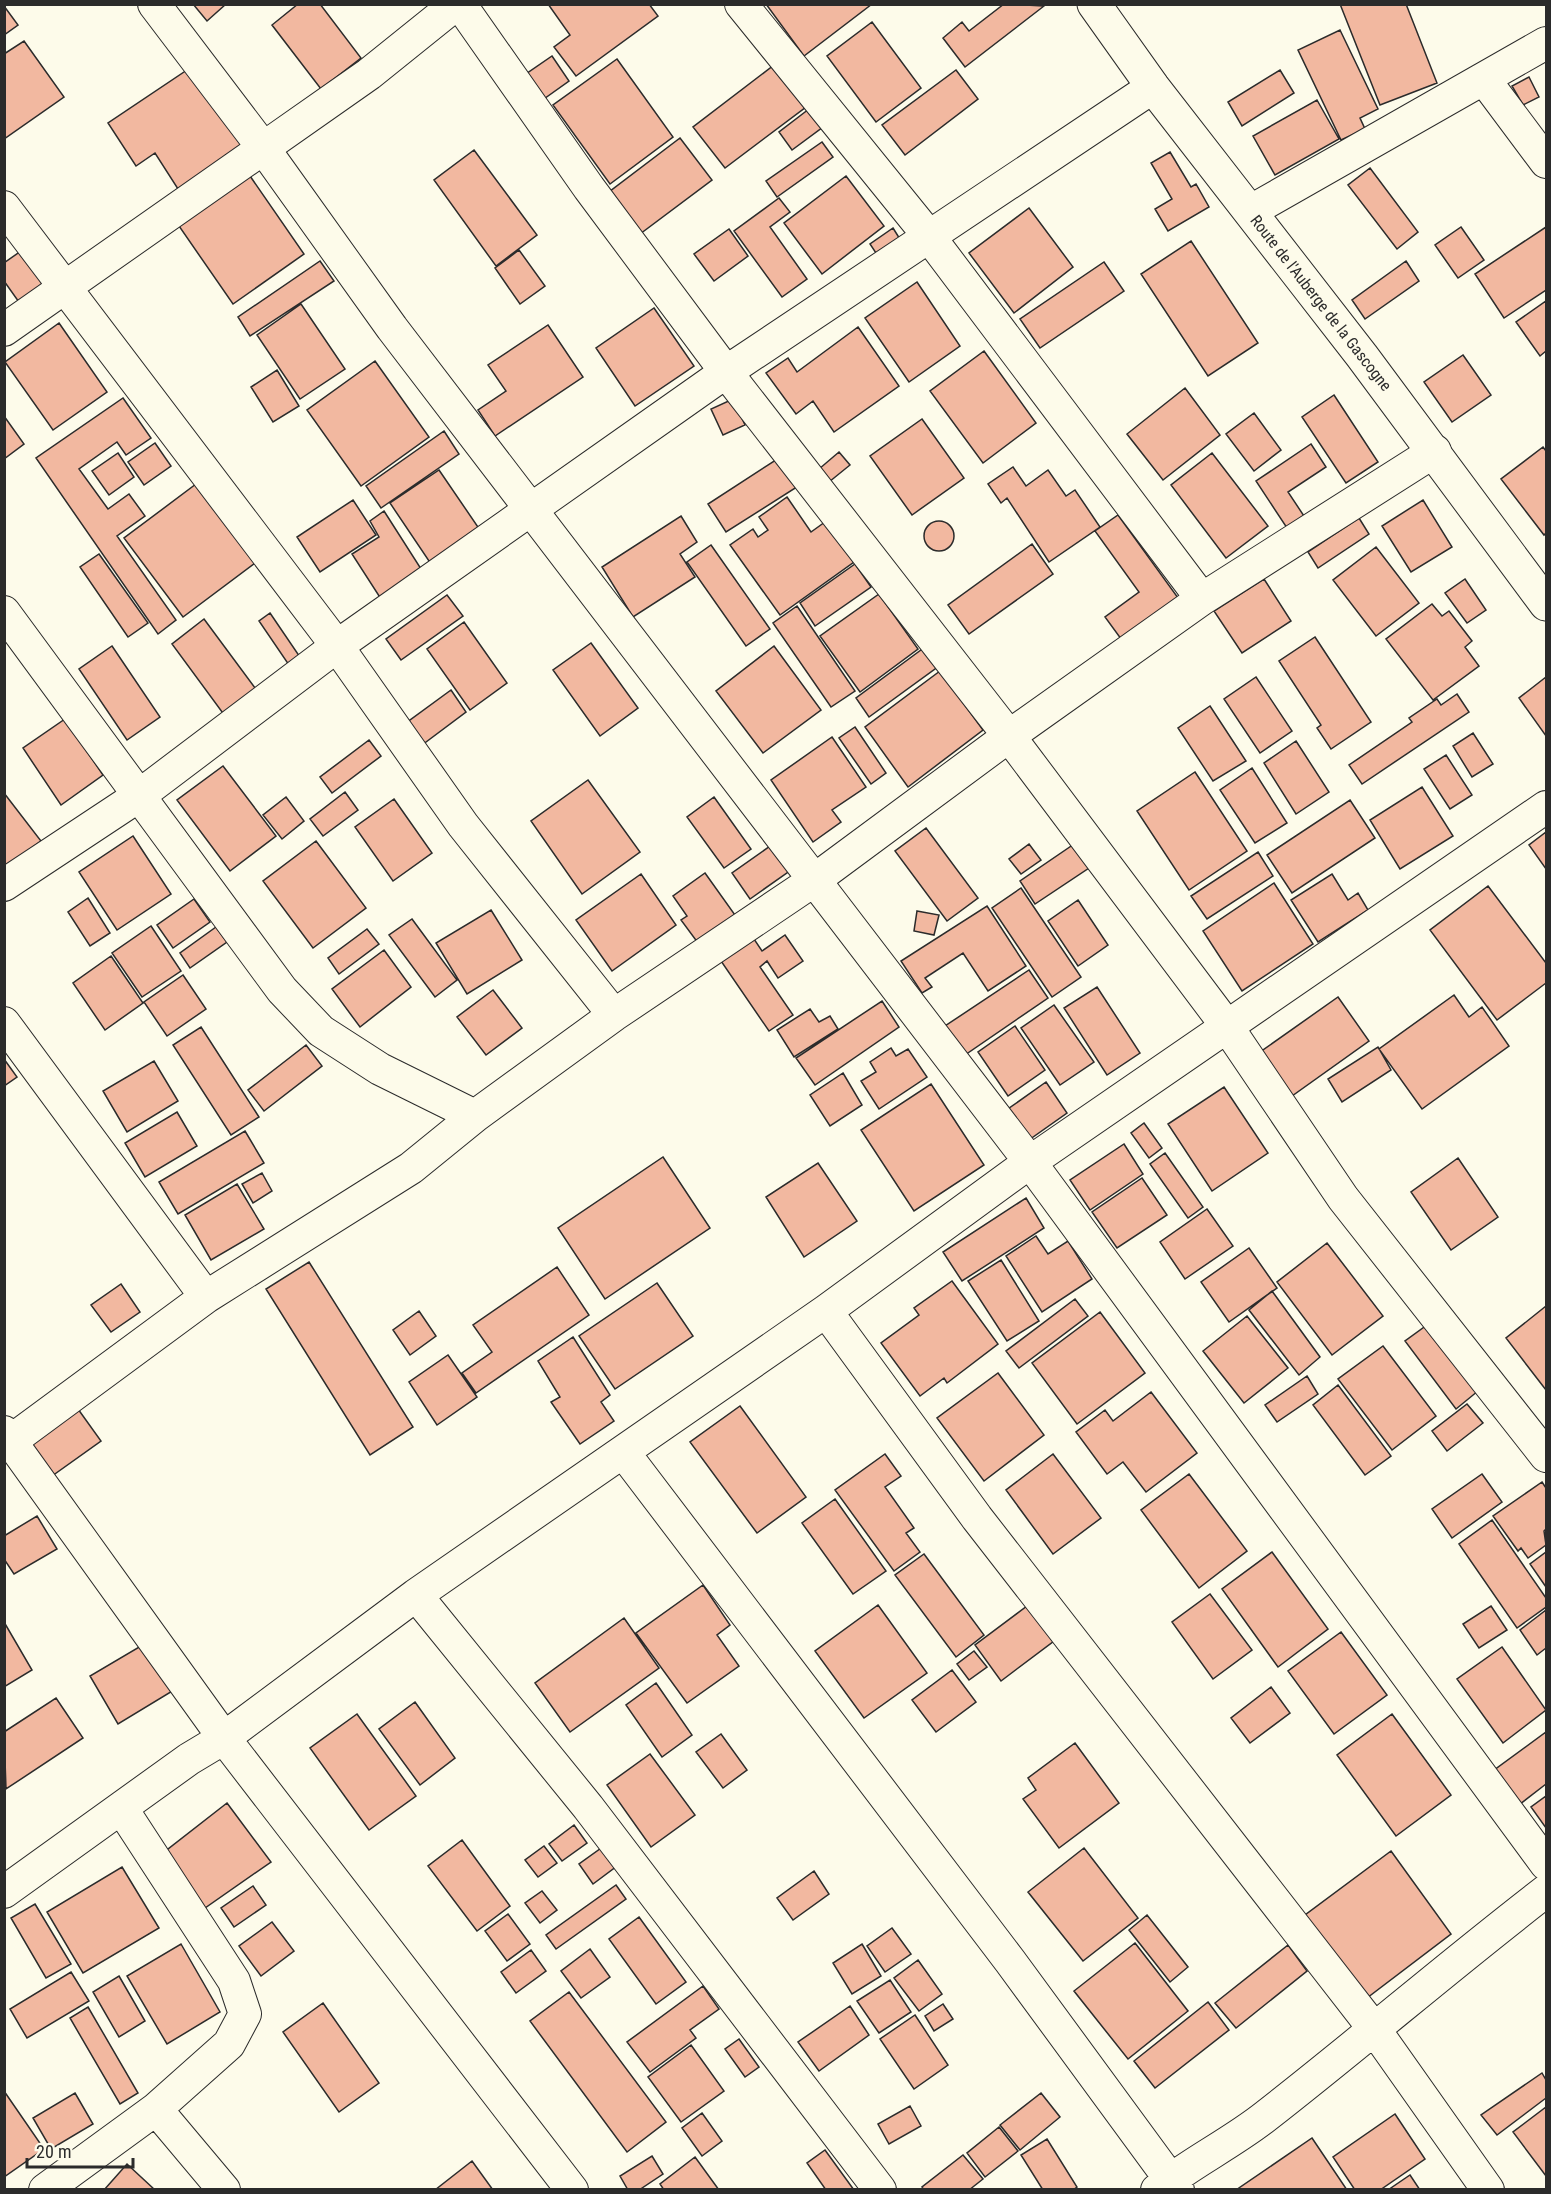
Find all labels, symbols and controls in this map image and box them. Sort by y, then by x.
street label: Route de l'Auberge de la Gascogne [1246,211,1396,395]
scale bar [27,2131,134,2169]
text: 20 m [36,2141,71,2162]

